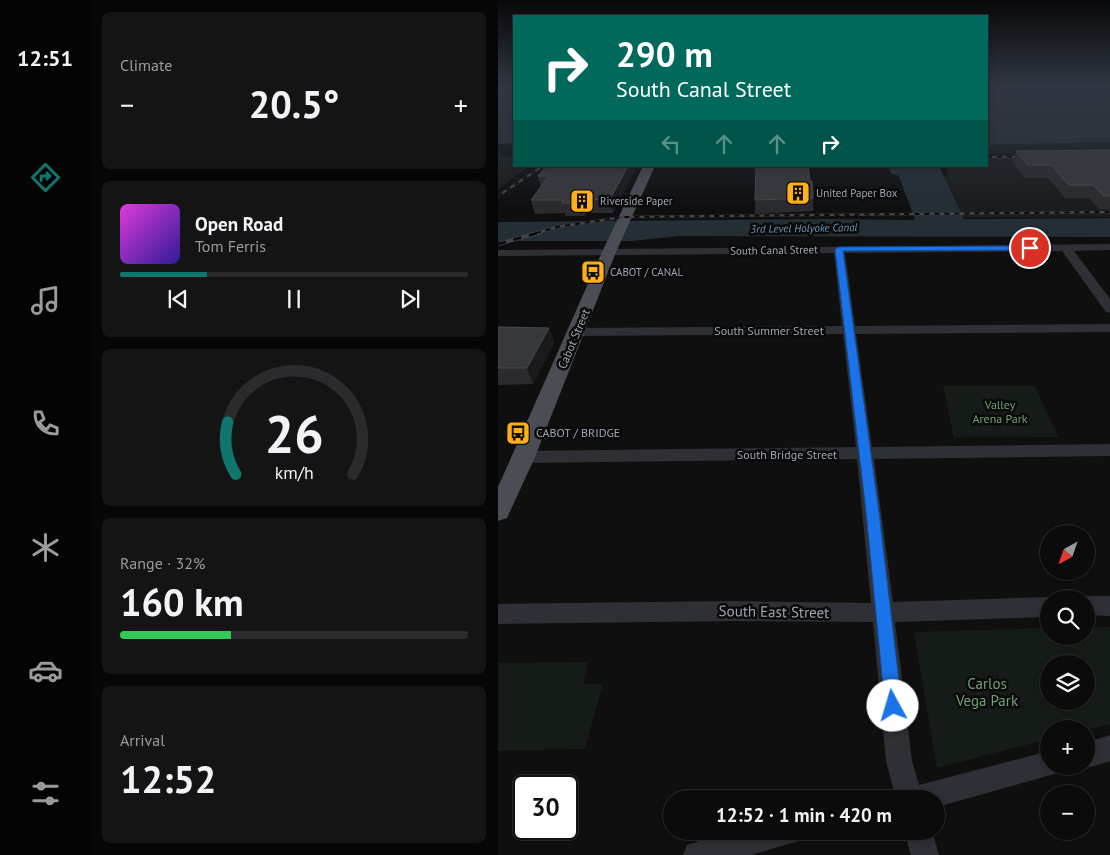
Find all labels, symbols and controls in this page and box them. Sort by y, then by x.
text: 290 m [616,31,713,77]
icon: right [533,35,598,100]
text: 12:51 [17,44,73,72]
text: Climate [120,55,172,75]
text: South Canal Street [616,75,791,103]
text: 20.5° [249,79,339,128]
text: − [120,86,134,123]
text: + [454,86,468,123]
icon: left [657,130,685,158]
icon: ahead [710,130,738,158]
icon: ahead [763,130,791,158]
icon: right [816,130,844,158]
icon: directions [28,160,63,195]
building icon: United Paper Box [785,180,811,206]
place label: United Paper Box [816,186,898,200]
building icon: Riverside Paper [569,188,595,214]
place label: Riverside Paper [600,194,673,208]
text: Open Road [195,212,283,236]
water label: 3rd Level Holyoke Canal [750,220,858,236]
pin [1009,227,1051,269]
icon: arrive [1016,234,1044,262]
text: Tom Ferris [195,236,266,256]
street label: South Canal Street [730,242,818,258]
bus stop icon: CABOT / CANAL [580,259,606,285]
place label: CABOT / CANAL [610,265,684,279]
icon: music [28,283,63,318]
icon: previous [164,285,192,313]
icon: pause [280,285,308,313]
icon: next [396,285,424,313]
street label: Cabot Street [554,307,593,371]
street label: South Summer Street [714,323,824,338]
park label: Valley Arena Park [973,397,1028,426]
text: 26 [265,400,323,467]
icon: phone [28,406,63,441]
bus stop icon: CABOT / BRIDGE [505,420,531,446]
place label: CABOT / BRIDGE [536,425,620,440]
street label: South Bridge Street [737,447,837,462]
text: km/h [274,461,314,484]
north arrow [1040,525,1096,580]
map controls [1040,525,1095,840]
icon: climate [28,530,63,565]
text: Range · 32% [120,553,205,573]
text: 160 km [120,577,244,626]
button: search [1040,590,1095,645]
street label: South East Street [719,601,829,622]
icon: car [28,653,63,688]
button: layers [1040,655,1095,710]
park label: Carlos Vega Park [955,674,1019,710]
position arrow [866,679,918,731]
button: + [1040,720,1095,775]
text: Arrival [120,730,165,750]
text: 12:52 [120,754,216,803]
speed limit sign: 30 [513,775,578,840]
icon: filters [28,776,63,811]
button: − [1040,785,1095,840]
text: 12:52 · 1 min · 420 m [716,803,892,827]

